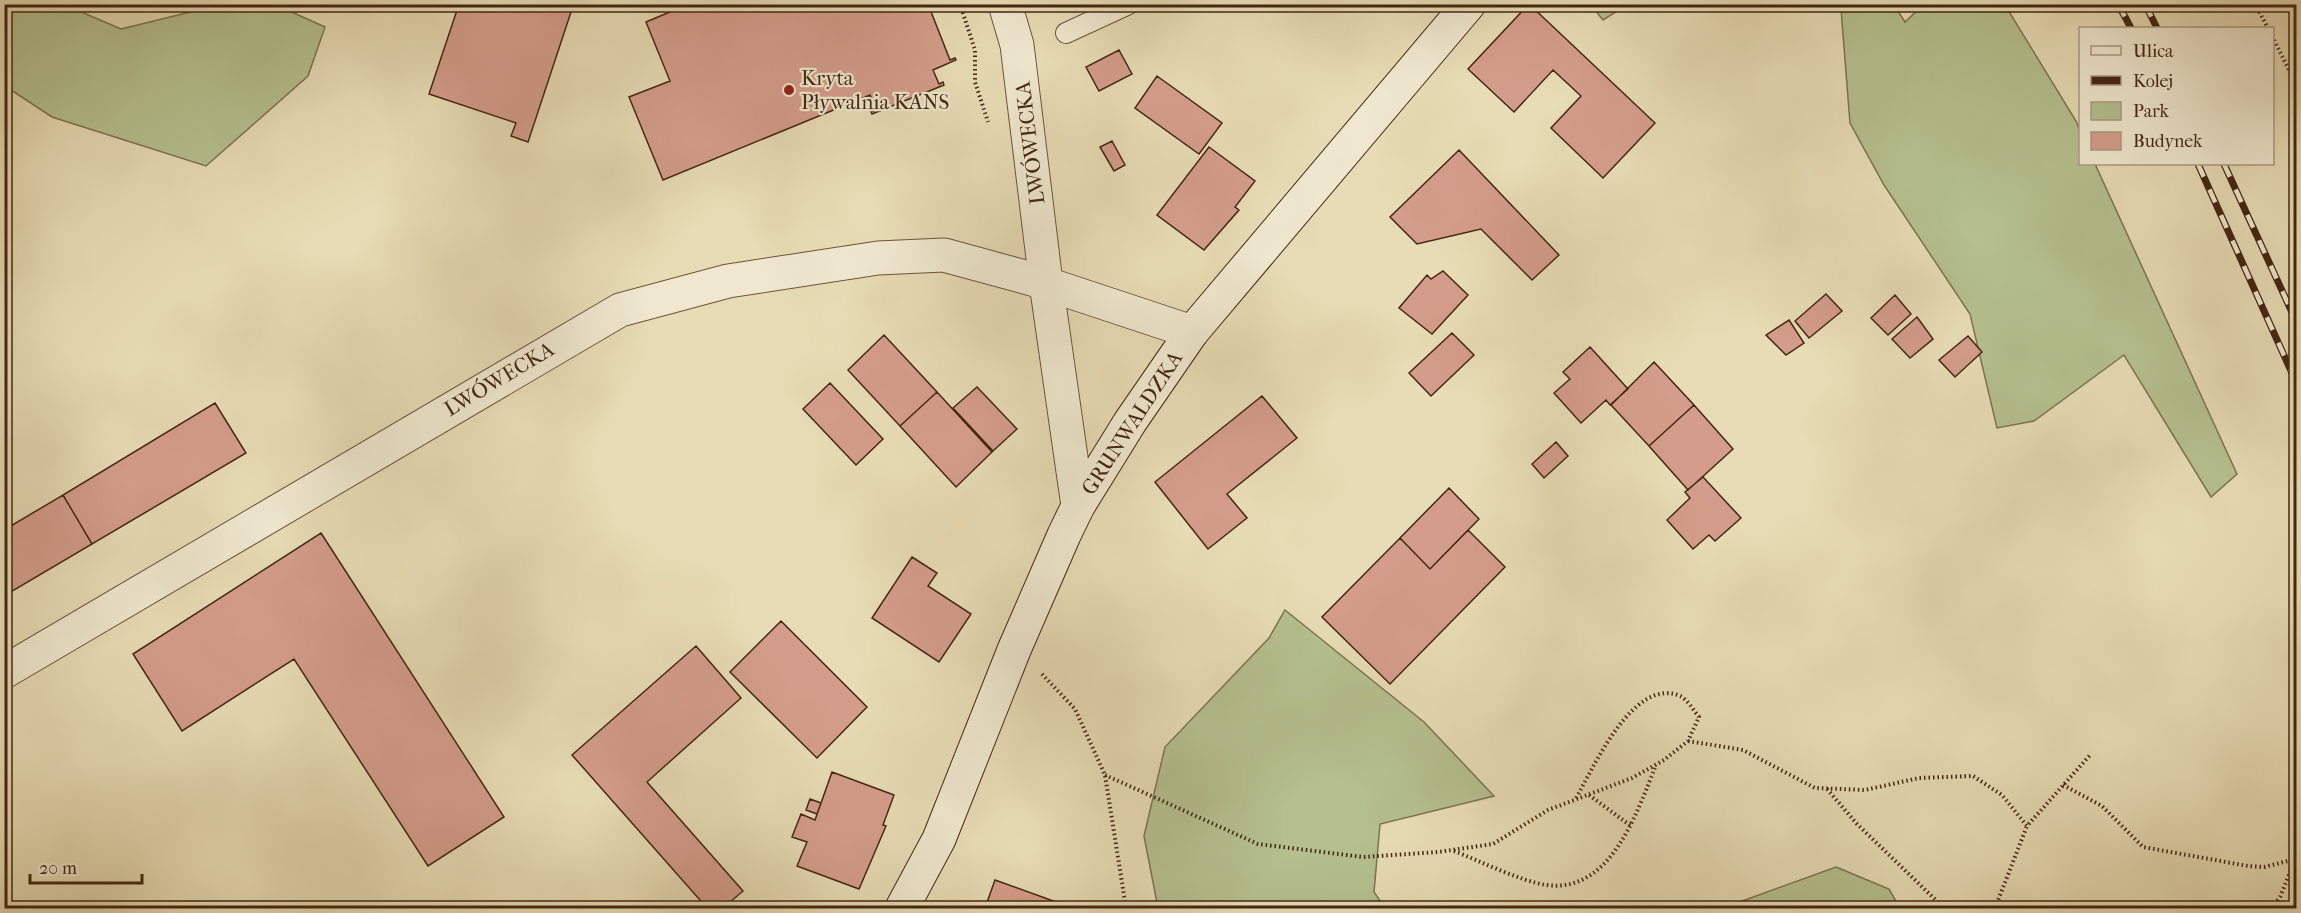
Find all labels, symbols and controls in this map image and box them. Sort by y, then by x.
legend [2079,27,2274,165]
text: Ulica [2133,41,2174,62]
place label: Kryta Pływalnia KANS [801,66,949,114]
text: Kolej [2133,71,2173,92]
street label: LWÓWECKA [1010,80,1049,206]
marker: Kryta Pływalnia KANS [782,83,796,97]
text: Park [2133,101,2170,122]
text: Budynek [2133,131,2203,152]
street label: LWÓWECKA [439,336,558,421]
street label: GRUNWALDZKA [1077,346,1188,499]
scale bar [30,847,142,885]
text: 20 m [39,858,77,879]

